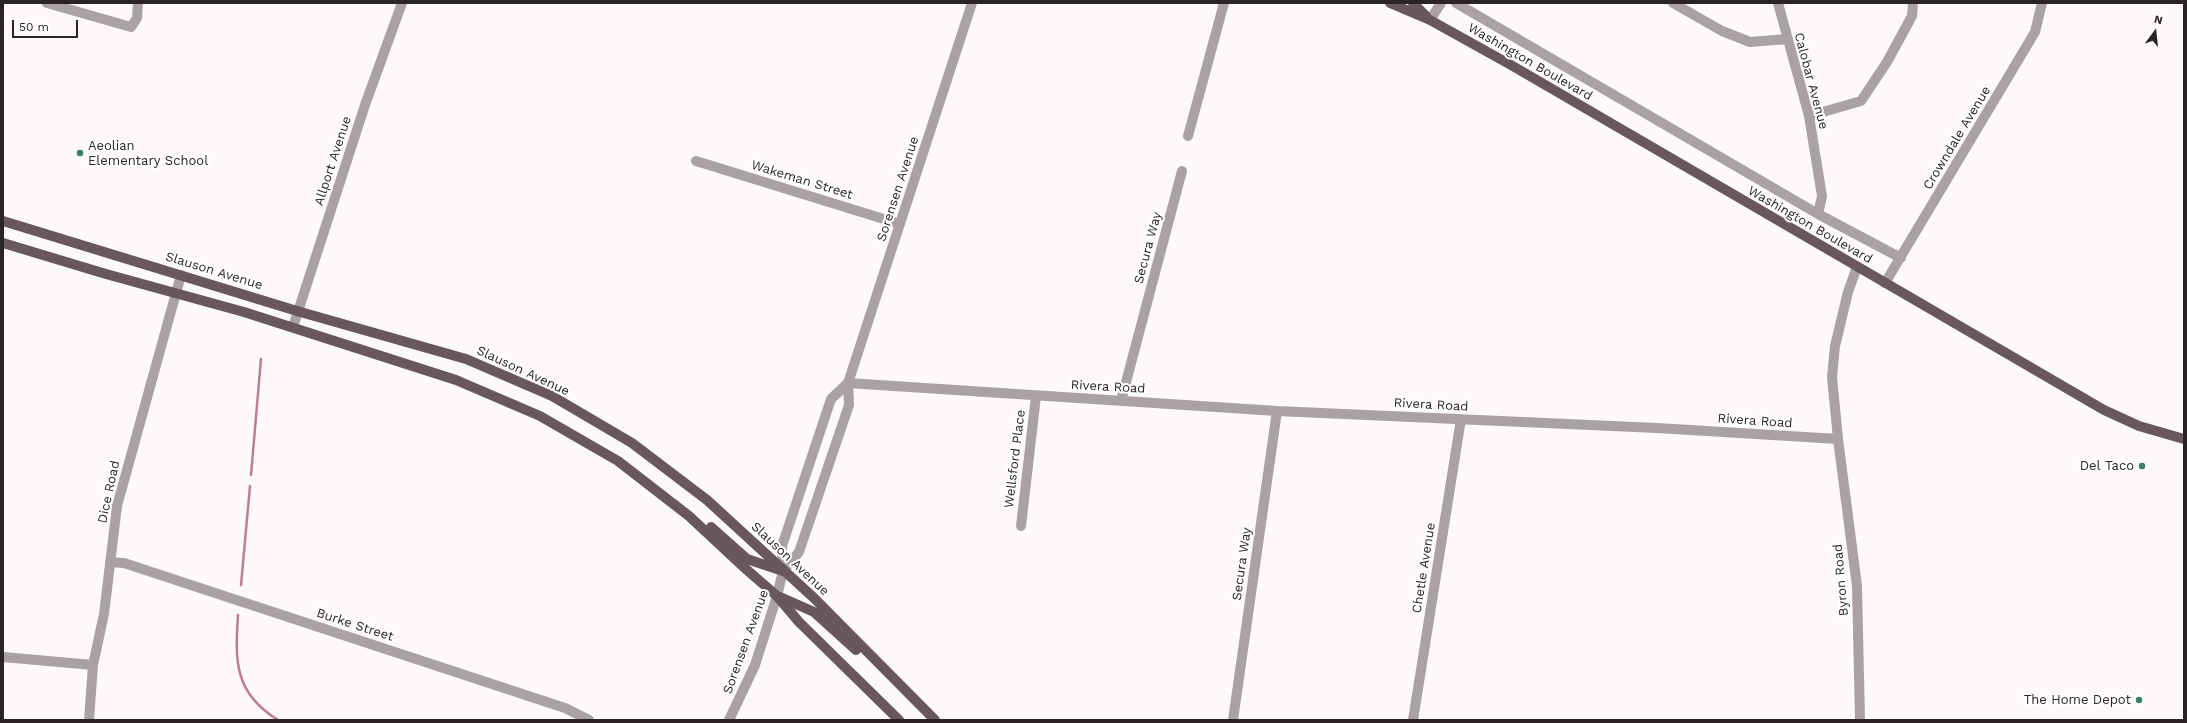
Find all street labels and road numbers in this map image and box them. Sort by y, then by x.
street label: Washington Boulevard [1465,20,1595,104]
street label: Calobar Avenue [1791,31,1831,131]
street label: Crowndale Avenue [1920,83,1994,193]
street label: Allport Avenue [311,114,355,208]
street label: Sorensen Avenue [874,134,922,244]
street label: Wakeman Street [749,157,855,203]
street label: Washington Boulevard [1745,183,1875,267]
street label: Secura Way [1131,210,1165,286]
street label: Slauson Avenue [164,249,264,293]
street label: Slauson Avenue [474,343,572,399]
street label: Rivera Road [1070,377,1146,397]
street label: Rivera Road [1393,395,1469,415]
street label: Wellsford Place [1001,409,1029,509]
street label: Rivera Road [1717,411,1793,431]
street label: Dice Road [95,459,123,525]
street label: Slauson Avenue [748,519,832,599]
street label: Chetle Avenue [1409,522,1439,614]
street label: Secura Way [1229,526,1255,602]
street label: Byron Road [1830,543,1852,617]
street label: Sorensen Avenue [720,588,772,696]
street label: Burke Street [315,605,395,645]

